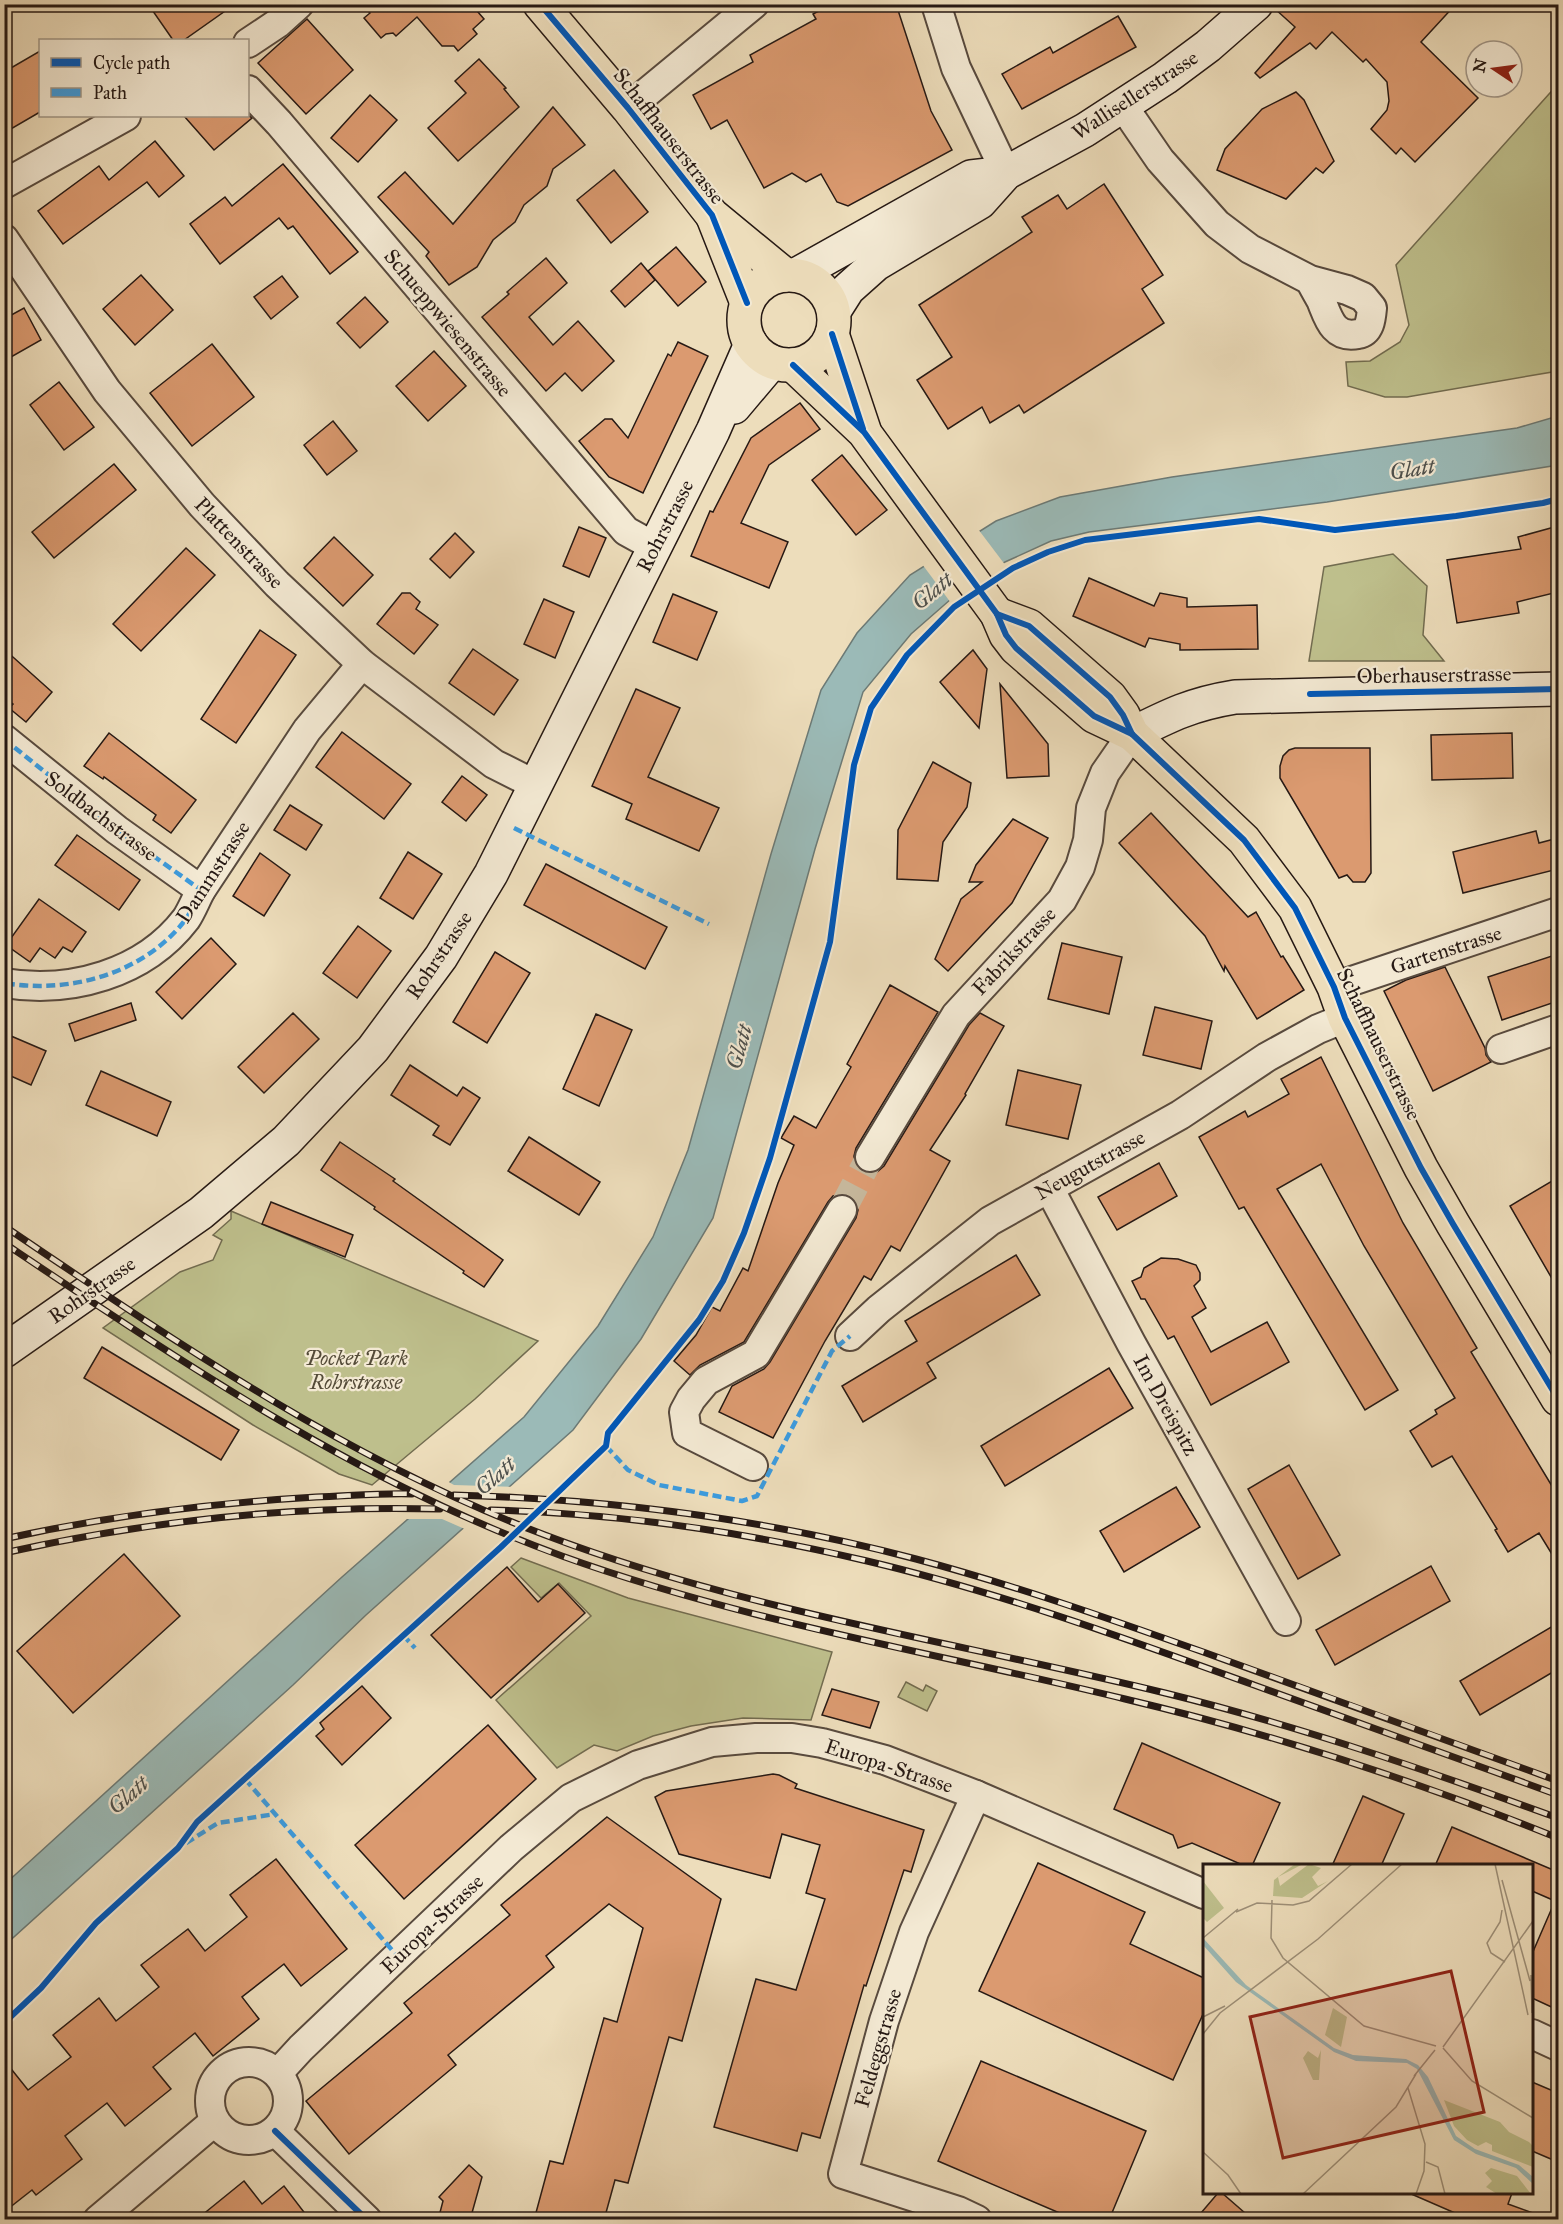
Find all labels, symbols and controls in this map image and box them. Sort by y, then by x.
legend [39,39,249,117]
north arrow [1464,39,1524,99]
street label: Wallisellerstrasse [1067,44,1203,145]
text: Cycle path [93,52,170,74]
text: N [1469,57,1491,74]
street label: Schaffhauserstrasse [608,63,730,210]
text: Path [93,82,127,104]
street label: Schueppwiesenstrasse [379,244,518,402]
water label: Glatt [1388,452,1438,486]
street label: Rohrstrasse [631,475,700,577]
street label: Plattenstrasse [189,492,289,594]
water label: Glatt [906,566,959,616]
street label: Oberhauserstrasse [1357,661,1512,689]
street label: Soldbachstrasse [40,765,163,867]
street label: Dammstrasse [170,816,256,928]
street label: Fabrikstrasse [966,901,1062,1001]
street label: Rohrstrasse [400,906,478,1004]
street label: Gartenstrasse [1387,920,1505,980]
street label: Schaffhauserstrasse [1331,964,1427,1124]
water label: Glatt [720,1020,759,1072]
street label: Neugutstrasse [1030,1124,1150,1206]
street label: Rohrstrasse [43,1250,141,1330]
park label: Pocket Park Rohrstrasse [304,1345,408,1395]
street label: Im Dreispitz [1128,1350,1204,1460]
water label: Glatt [469,1450,522,1501]
street label: Europa-Strasse [822,1733,957,1799]
water label: Glatt [102,1769,155,1820]
inset map [1203,1864,1533,2194]
street label: Europa-Strasse [375,1868,489,1980]
street label: Feldeggstrasse [849,1985,907,2110]

